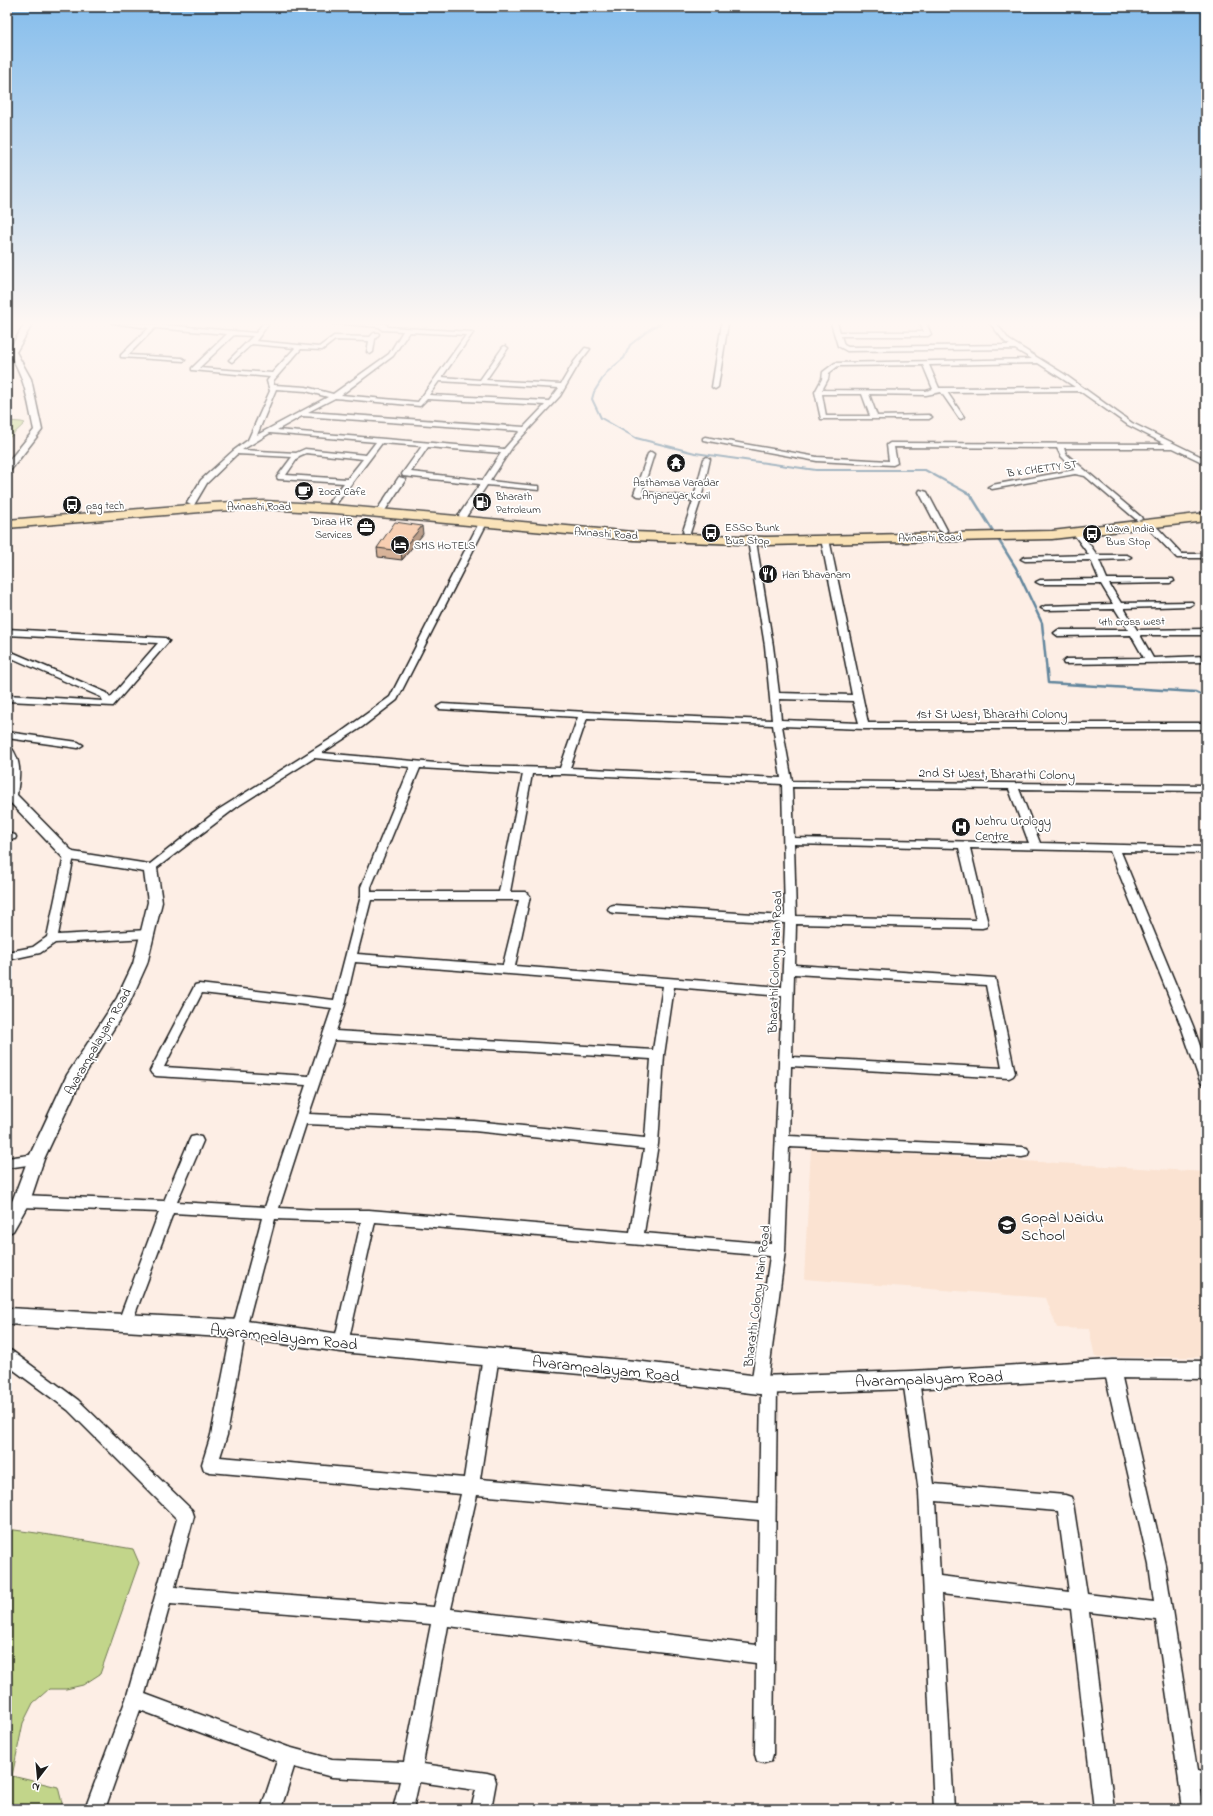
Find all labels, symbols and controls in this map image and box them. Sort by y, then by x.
temple icon: Asthamsa Varadar Anjaneyar Kovil [665,452,687,474]
street label: B k CHETTY ST [1005,456,1079,482]
place label: Asthamsa Varadar Anjaneyar Kovil [633,475,720,505]
cafe icon: Zoca Cafe [293,480,315,502]
place label: Zoca Cafe [318,484,366,500]
place label: Bharath Petroleum [495,489,541,518]
fuel station icon: Bharath Petroleum [471,491,493,513]
bus stop icon: psg tech [61,494,83,516]
place label: psg tech [86,498,124,515]
street label: Avinashi Road [227,499,291,515]
place label: Diraa HR Services [310,514,353,543]
office icon: Diraa HR Services [355,516,377,538]
place label: ESSO Bunk Bus Stop [724,520,780,549]
place label: Nava India Bus Stop [1105,521,1154,550]
bus stop icon: ESSO Bunk Bus Stop [700,522,722,544]
bus stop icon: Nava India Bus Stop [1081,523,1103,545]
street label: Avinashi Road [574,524,638,544]
street label: Avinashi Road [898,529,962,547]
hotel icon: SMS HOTELS [389,534,411,556]
place label: SMS HOTELS [414,538,475,554]
restaurant icon: Hari Bhavanam [757,563,779,585]
place label: Hari Bhavanam [782,567,851,583]
street label: 4th cross west [1099,613,1165,631]
street label: 1st St West, Bharathi Colony [916,705,1068,725]
street label: 2nd St West, Bharathi Colony [919,764,1075,786]
place label: Nehru Urology Centre [975,812,1051,846]
hospital icon: Nehru Urology Centre [950,816,972,838]
street label: Bharathi Colony Main Road [763,890,789,1035]
street label: Avarampalayam Road [60,984,138,1099]
place label: Gopal Naidu School [1021,1206,1104,1248]
school or university icon: Gopal Naidu School [996,1214,1018,1236]
street label: Bharathi Colony Main Road [739,1223,777,1369]
street label: Avarampalayam Road [209,1318,359,1358]
street label: Avarampalayam Road [531,1350,681,1390]
street label: Avarampalayam Road [855,1365,1004,1395]
north arrow [18,1758,58,1798]
text: N [30,1778,41,1795]

